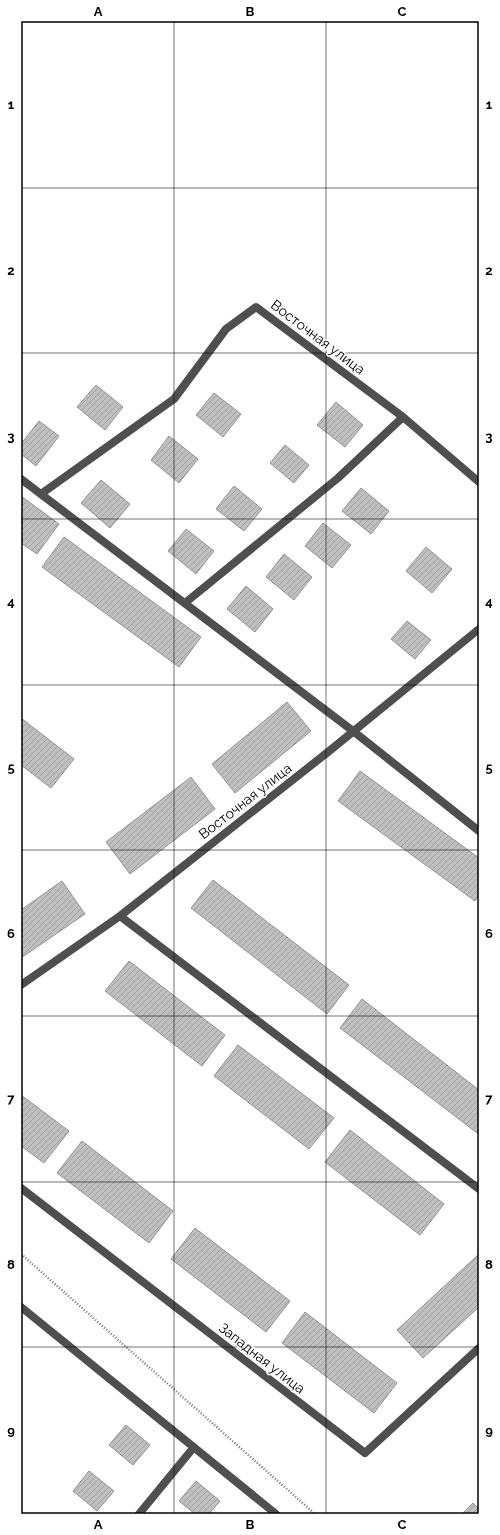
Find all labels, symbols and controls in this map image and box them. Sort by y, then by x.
text: A [94,4,103,19]
text: B [246,4,255,19]
text: C [398,4,407,19]
text: 1 [8,97,15,112]
text: 1 [486,97,493,112]
text: 2 [7,263,15,278]
text: 2 [485,263,493,278]
street label: Восточная улица [268,296,368,378]
text: 3 [7,429,15,444]
text: 3 [485,429,493,444]
text: 4 [7,594,15,609]
text: 4 [485,594,493,609]
text: 5 [7,760,15,775]
street label: Восточная улица [195,760,295,842]
text: 5 [485,760,493,775]
text: 6 [7,926,15,941]
text: 6 [485,926,493,941]
text: 7 [7,1091,15,1106]
text: 7 [485,1091,493,1106]
text: 8 [7,1257,15,1272]
text: 8 [485,1257,493,1272]
street label: Западная улица [216,1319,308,1397]
text: 9 [7,1423,15,1438]
text: 9 [485,1423,493,1438]
text: A [94,1517,103,1532]
text: B [246,1517,255,1532]
text: C [398,1517,407,1532]

